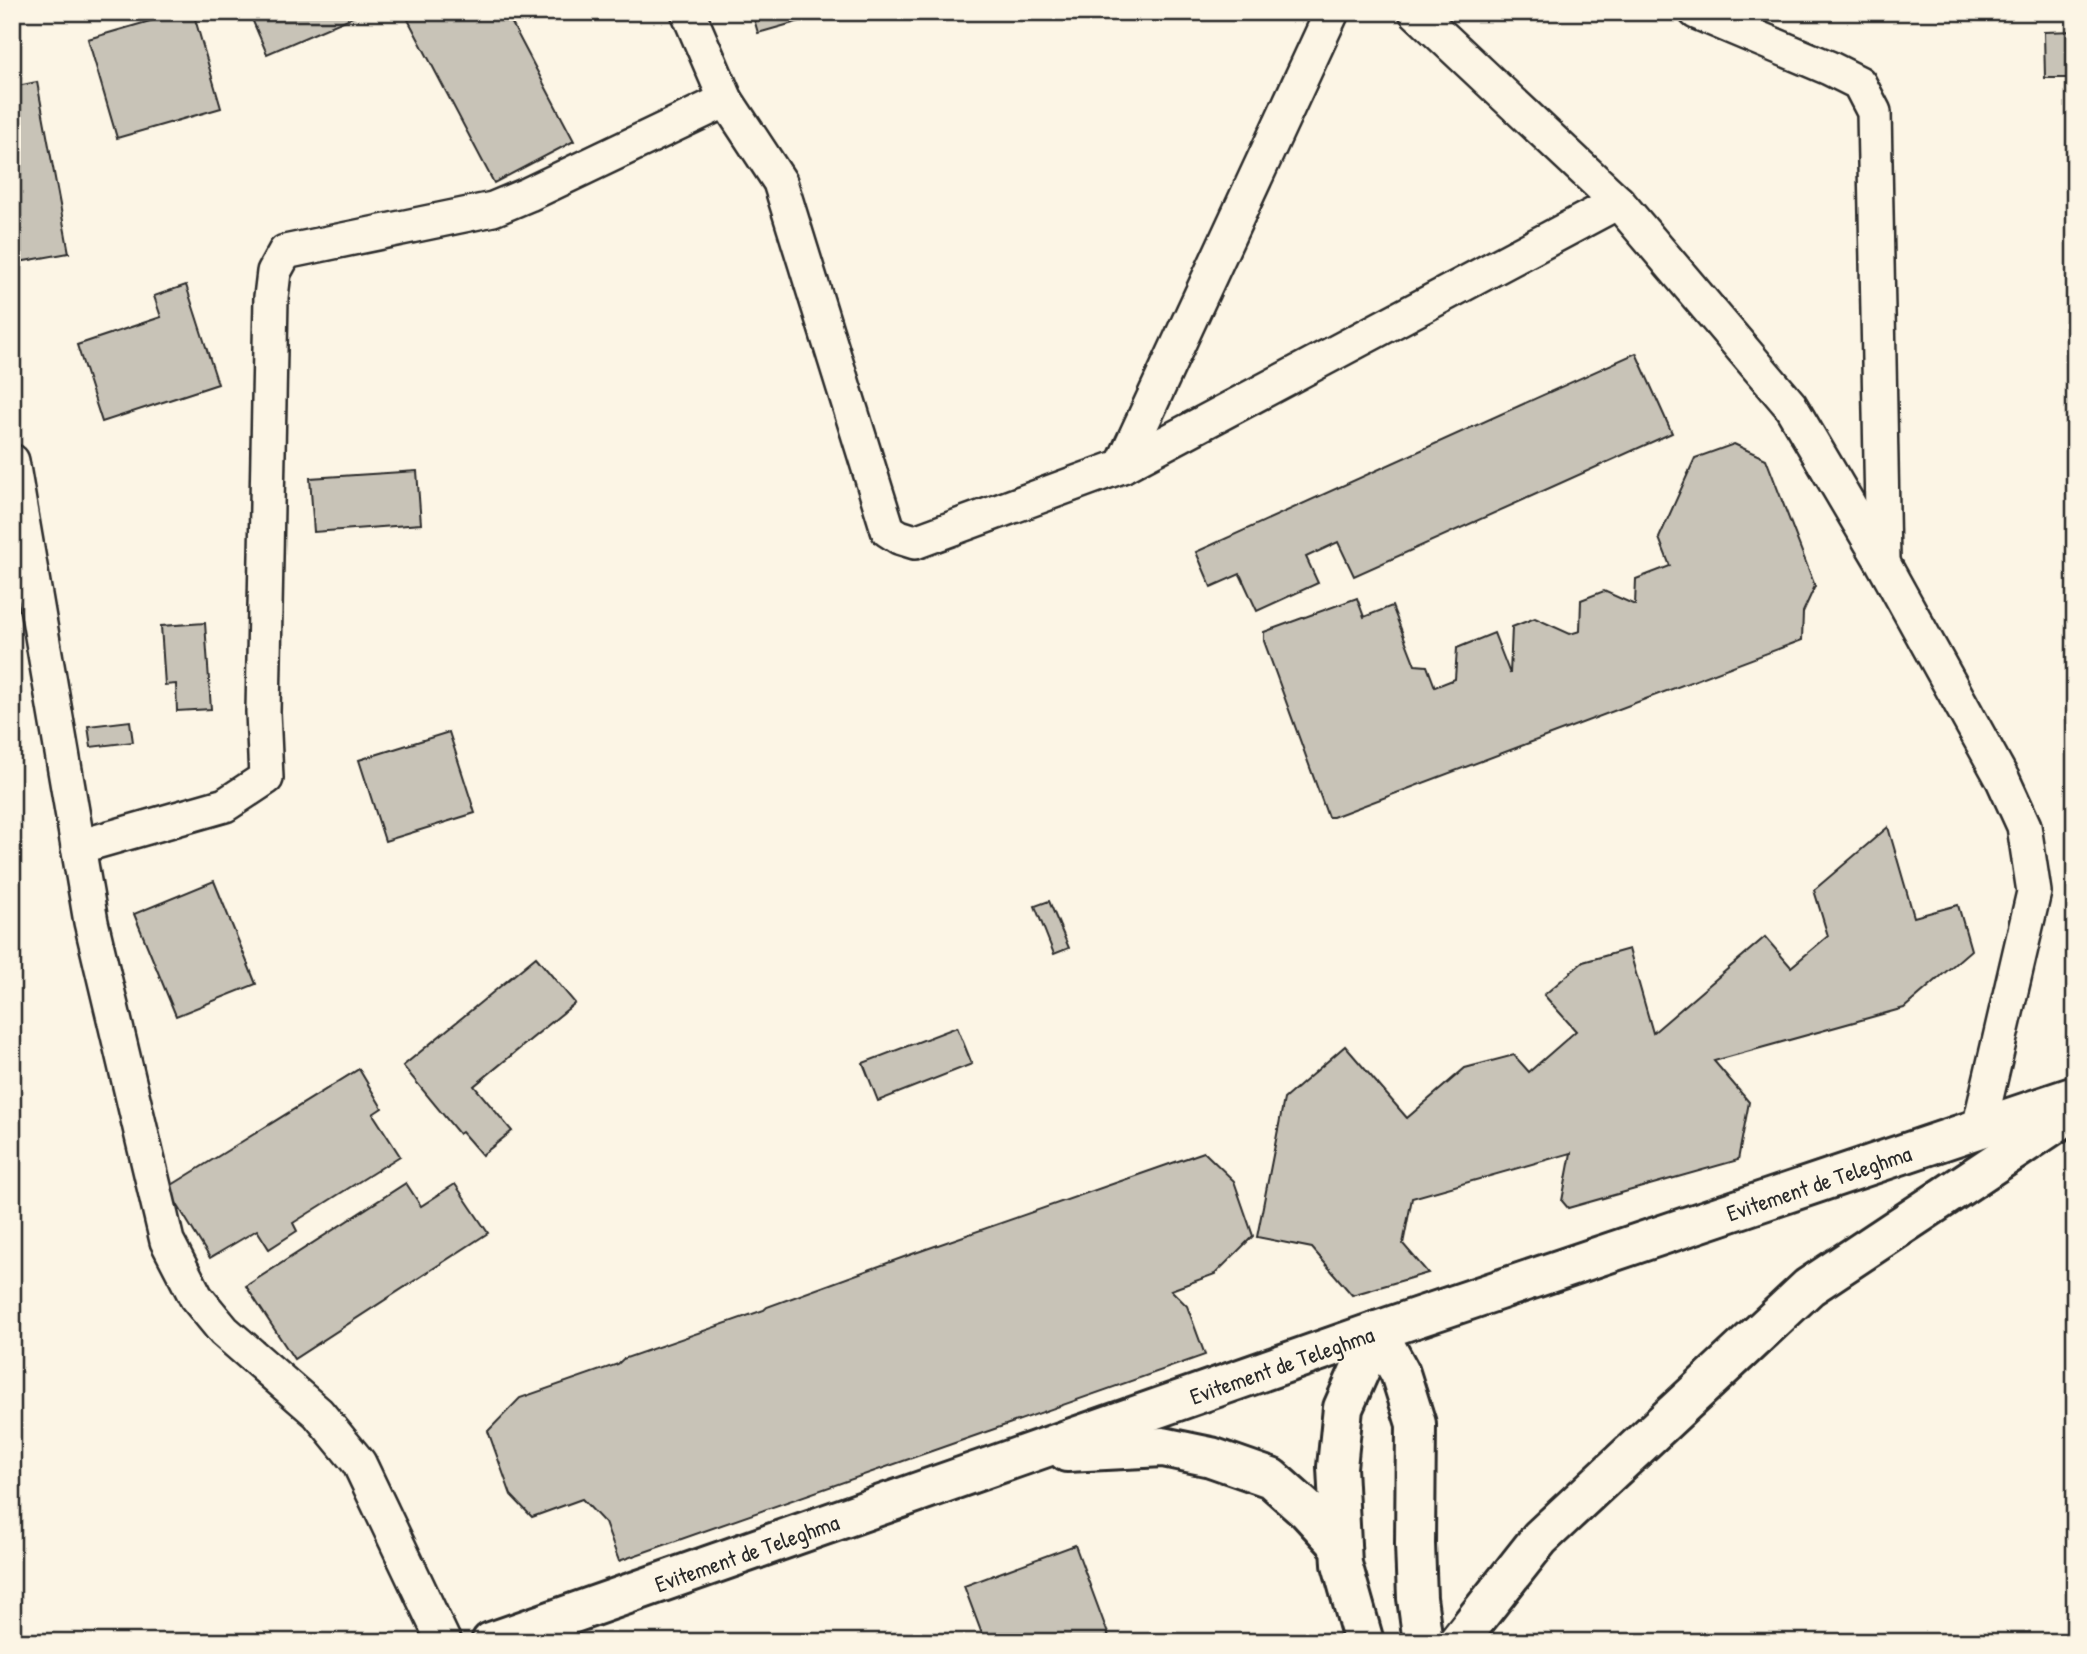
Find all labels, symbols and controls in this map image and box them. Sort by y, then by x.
street label: Evitement de Teleghma [1722,1137,1915,1228]
street label: Evitement de Teleghma [1185,1318,1378,1411]
street label: Evitement de Teleghma [650,1506,843,1599]

